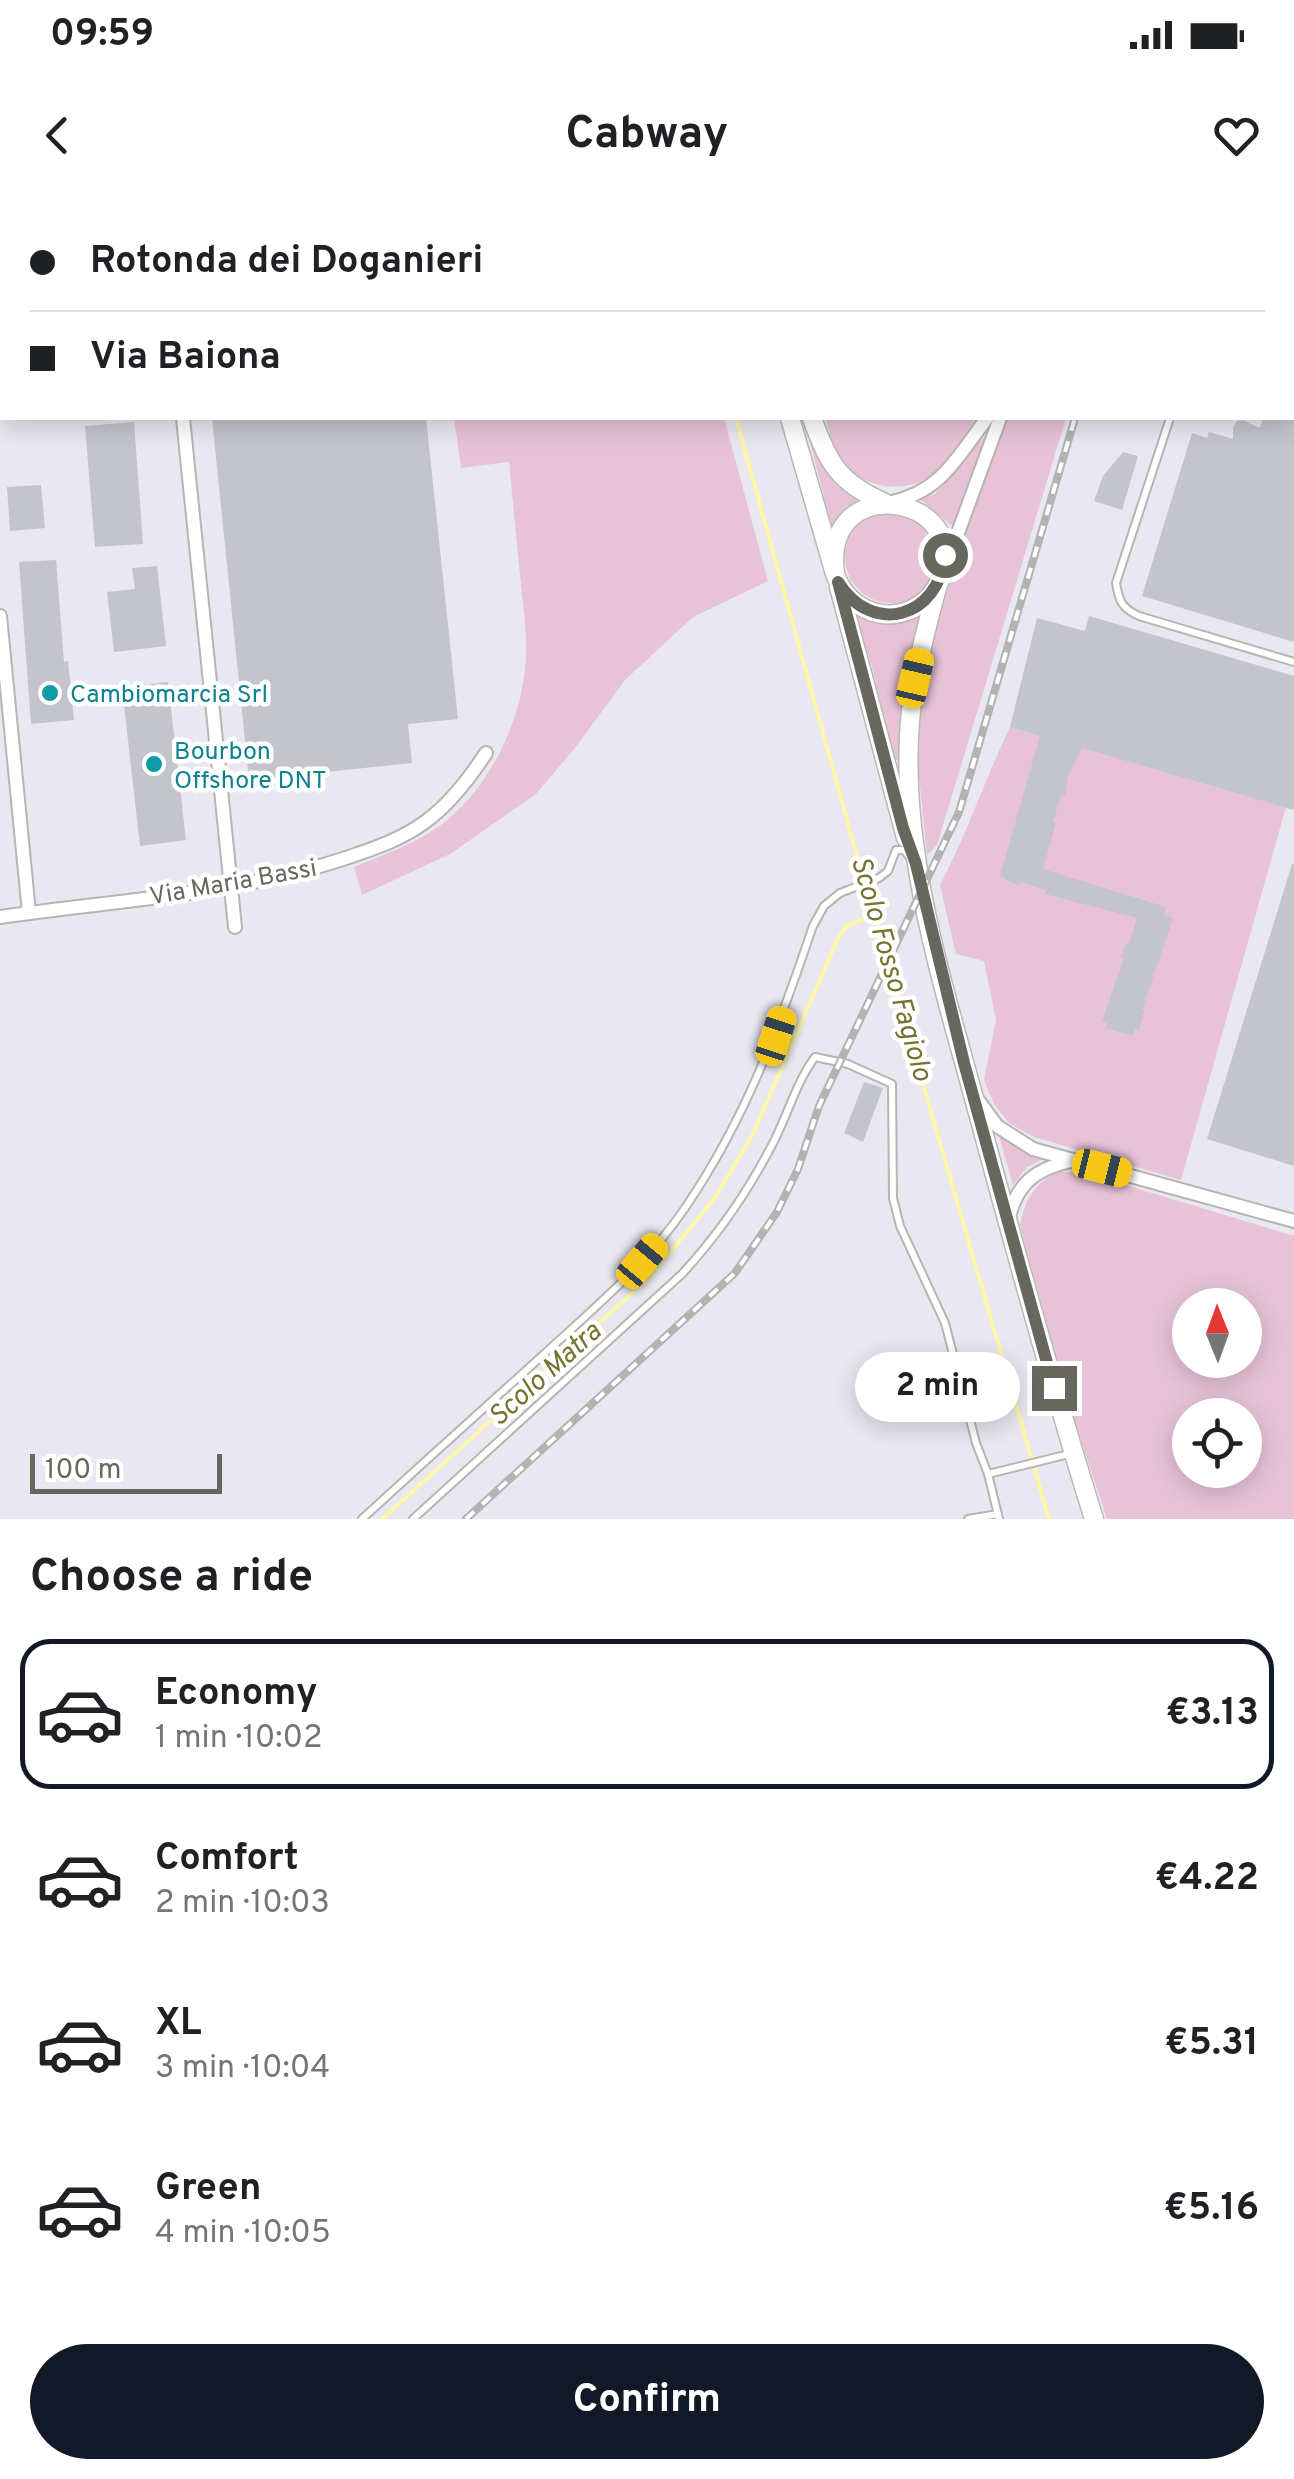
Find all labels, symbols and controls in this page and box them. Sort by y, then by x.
text: 09:59 [50,11,154,60]
text: Cabway [566,107,728,164]
icon: back [30,108,85,163]
icon: heart [1209,108,1264,163]
text: Rotonda dei Doganieri [90,238,483,287]
text: Via Baiona [90,334,281,383]
route start [923,533,968,578]
car [894,645,936,711]
place label: Cambiomarcia Srl [70,680,268,712]
marker: Cambiomarcia Srl [39,682,61,704]
place label: Bourbon Offshore DNT [174,737,327,798]
marker: Bourbon Offshore DNT [143,753,165,775]
water label: Scolo Fosso Fagiolo [841,852,939,1085]
street label: Via Maria Bassi [147,854,320,914]
car [752,1003,800,1069]
car [1069,1146,1135,1190]
car [611,1228,673,1294]
north arrow [1172,1288,1262,1378]
map controls [1172,1288,1262,1488]
water label: Scolo Matra [482,1315,611,1435]
callout: 2 min [854,1353,1019,1423]
route end [1032,1366,1077,1411]
text: 2 min [896,1367,979,1407]
button: locate [1172,1398,1262,1488]
scale bar [30,1449,222,1494]
text: 100 m [45,1453,121,1489]
text: Choose a ride [30,1550,313,1607]
icon: car [35,1669,125,1759]
text: Economy [155,1670,317,1719]
text: €3.13 [1166,1690,1259,1739]
text: 1 min · 10:02 [155,1719,323,1759]
icon: car [35,1834,125,1924]
text: Comfort [155,1835,299,1884]
text: €4.22 [1155,1855,1259,1904]
text: 2 min · 10:03 [155,1884,330,1924]
icon: car [35,1999,125,2089]
text: XL [155,2000,202,2049]
text: €5.31 [1165,2020,1259,2069]
text: 3 min · 10:04 [155,2049,330,2089]
icon: car [35,2164,125,2254]
text: Green [155,2165,261,2214]
text: €5.16 [1164,2185,1259,2234]
text: 4 min · 10:05 [155,2214,331,2254]
button: Confirm [30,2344,1264,2459]

